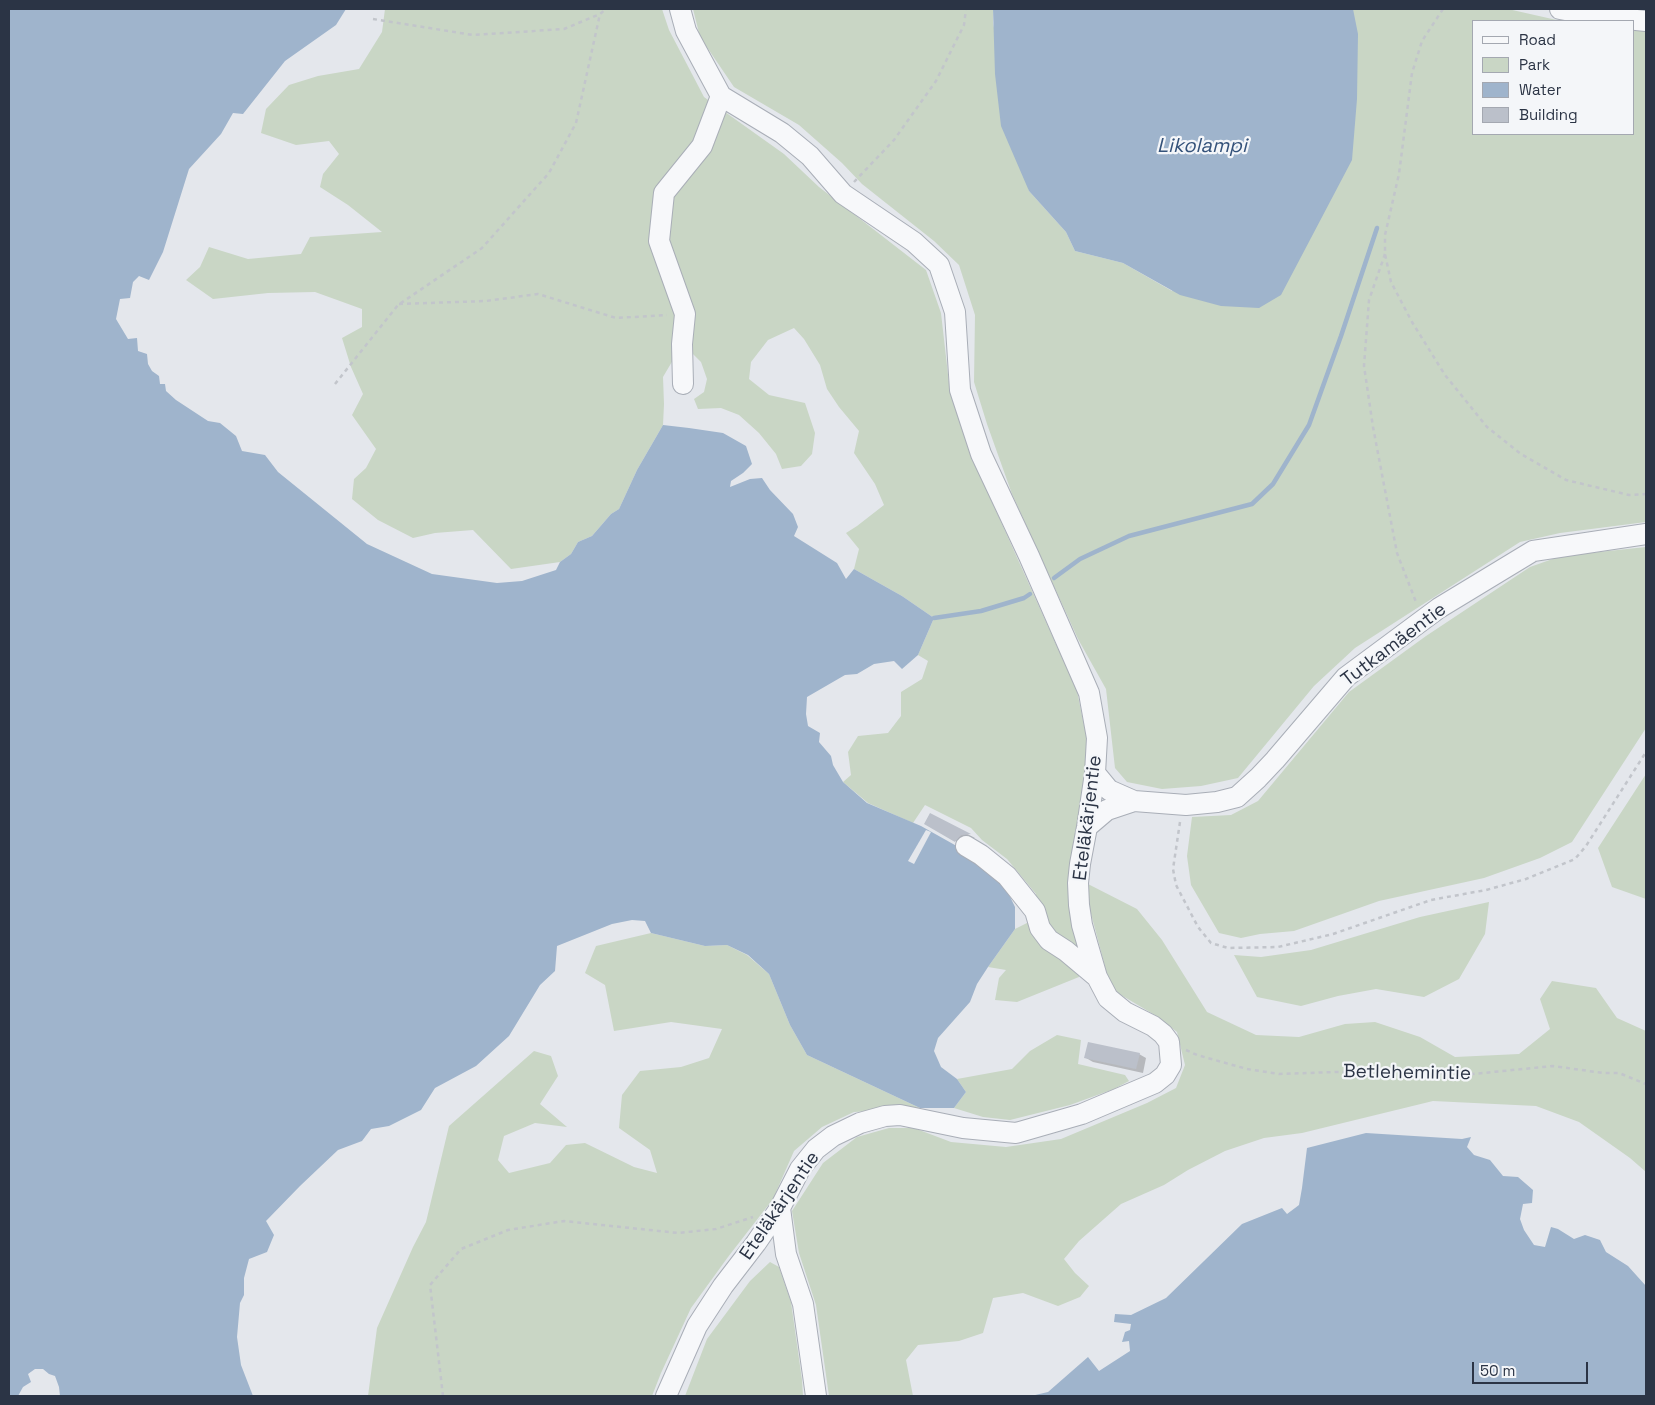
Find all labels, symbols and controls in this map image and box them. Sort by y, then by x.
legend [1472,20,1635,135]
text: Road [1519,30,1556,49]
text: Park [1519,55,1550,74]
text: Water [1519,80,1561,99]
text: Building [1519,105,1578,124]
water label: Likolampi [1157,135,1247,159]
street label: Tutkamäentie [1337,598,1451,692]
street label: Eteläkärjentie [1069,754,1107,882]
street label: Betlehemintie [1343,1060,1471,1086]
street label: Eteläkärjentie [735,1147,825,1265]
scale bar [1475,1352,1591,1384]
text: 50 m [1480,1361,1515,1380]

